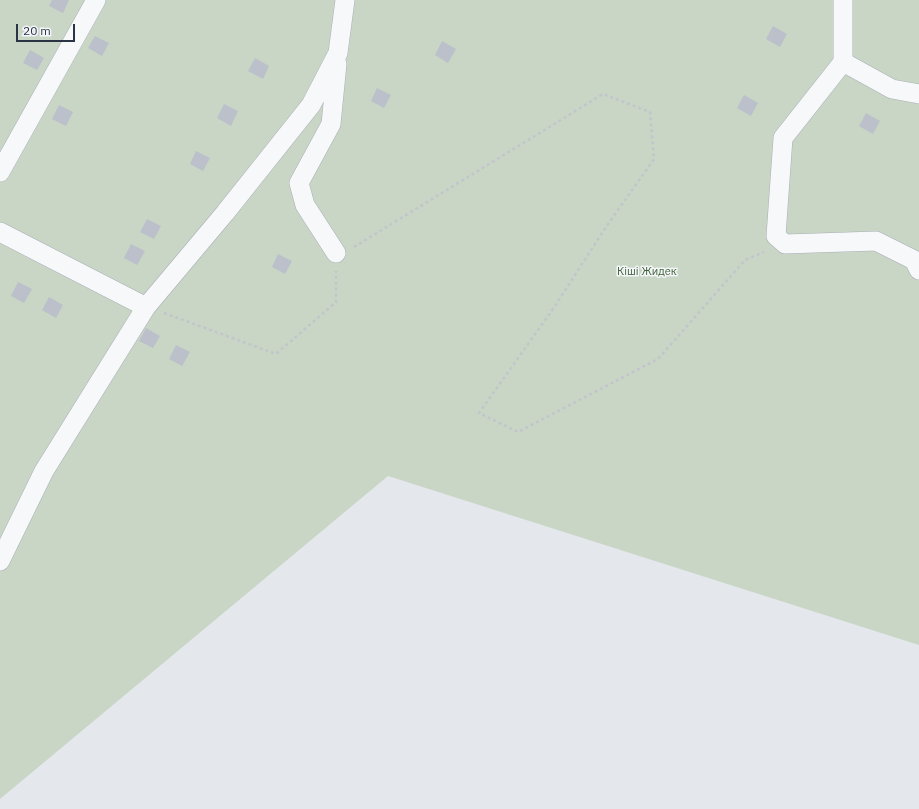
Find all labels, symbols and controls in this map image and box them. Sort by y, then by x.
scale bar [18,16,77,42]
text: 20 m [23,23,51,38]
park label: Кіші Жидек [617,265,677,279]

